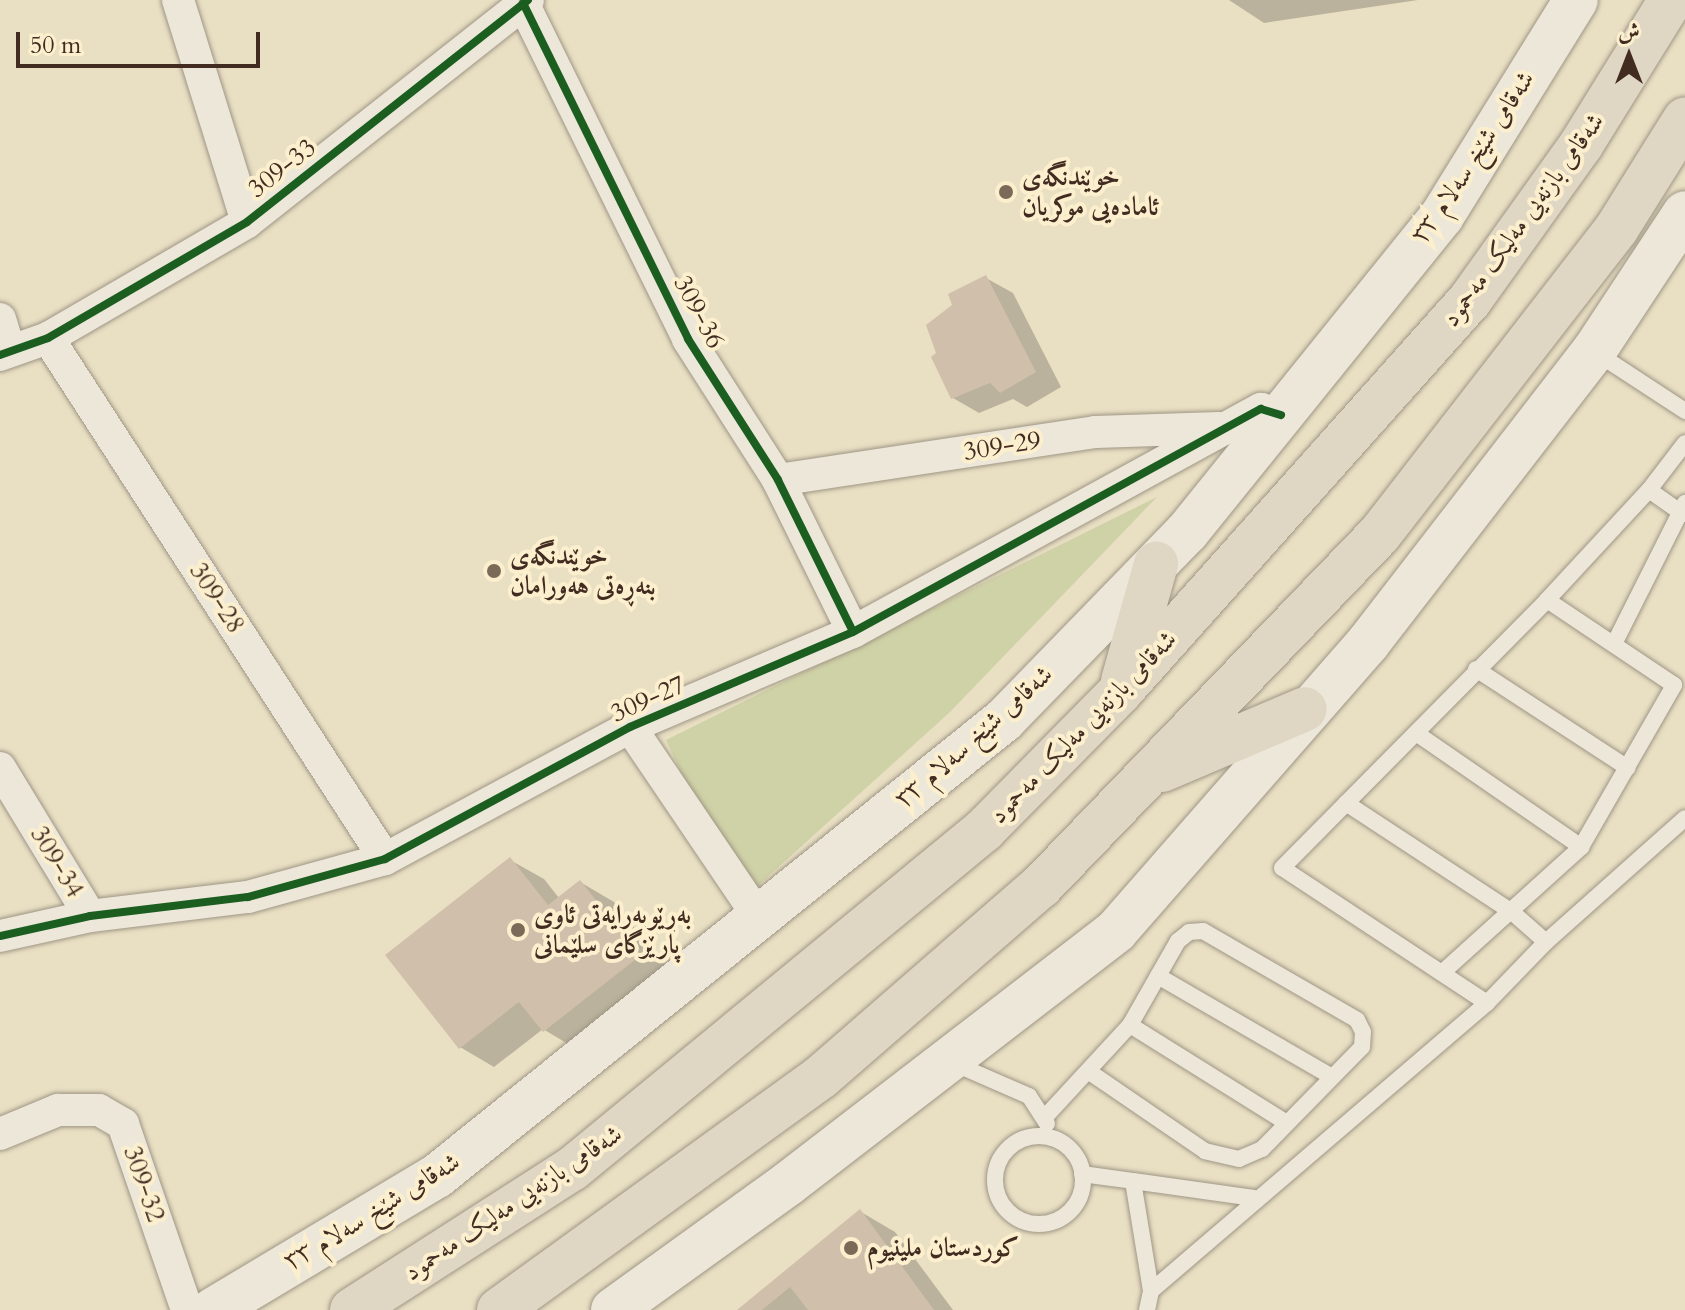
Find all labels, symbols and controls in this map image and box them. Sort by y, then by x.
scale bar [20,16,264,66]
north arrow [1589,16,1669,96]
text: ش [1618,17,1640,47]
text: 50 m [30,29,81,62]
street label: شەقامی شێخ سەلام ٣٣ [1407,65,1541,249]
street label: شەقامی بازنەیی مەلیک مەحمود [1435,107,1611,333]
street label: 309-33 [242,132,322,204]
place label: خوێندنگەی ئامادەیی موکریان [1022,161,1159,222]
marker: خوێندنگەی ئامادەیی موکریان [997,183,1015,201]
street label: 309-36 [667,270,731,354]
street label: 309-29 [961,424,1043,468]
place label: خوێندنگەی بنەڕەتی هەورامان [510,540,656,602]
street label: 309-28 [183,557,251,639]
marker: خوێندنگەی بنەڕەتی هەورامان [485,562,503,580]
street label: شەقامی بازنەیی مەلیک مەحمود [983,624,1183,830]
street label: شەقامی شێخ سەلام ٣٣ [891,659,1059,815]
street label: 309-27 [606,669,690,729]
street label: 309-34 [23,820,91,904]
place label: بەڕێوبەرایەتی ئاوی پارێزگای سلێمانی [534,899,691,960]
marker: بەڕێوبەرایەتی ئاوی پارێزگای سلێمانی [509,921,527,939]
street label: شەقامی بازنەیی مەلیک مەحمود [398,1118,628,1288]
street label: 309-32 [117,1142,171,1226]
street label: شەقامی شێخ سەلام ٣٣ [280,1146,466,1278]
place label: کوردستان ملینیوم [867,1232,1019,1264]
marker: کوردستان ملینیوم [842,1239,860,1257]

